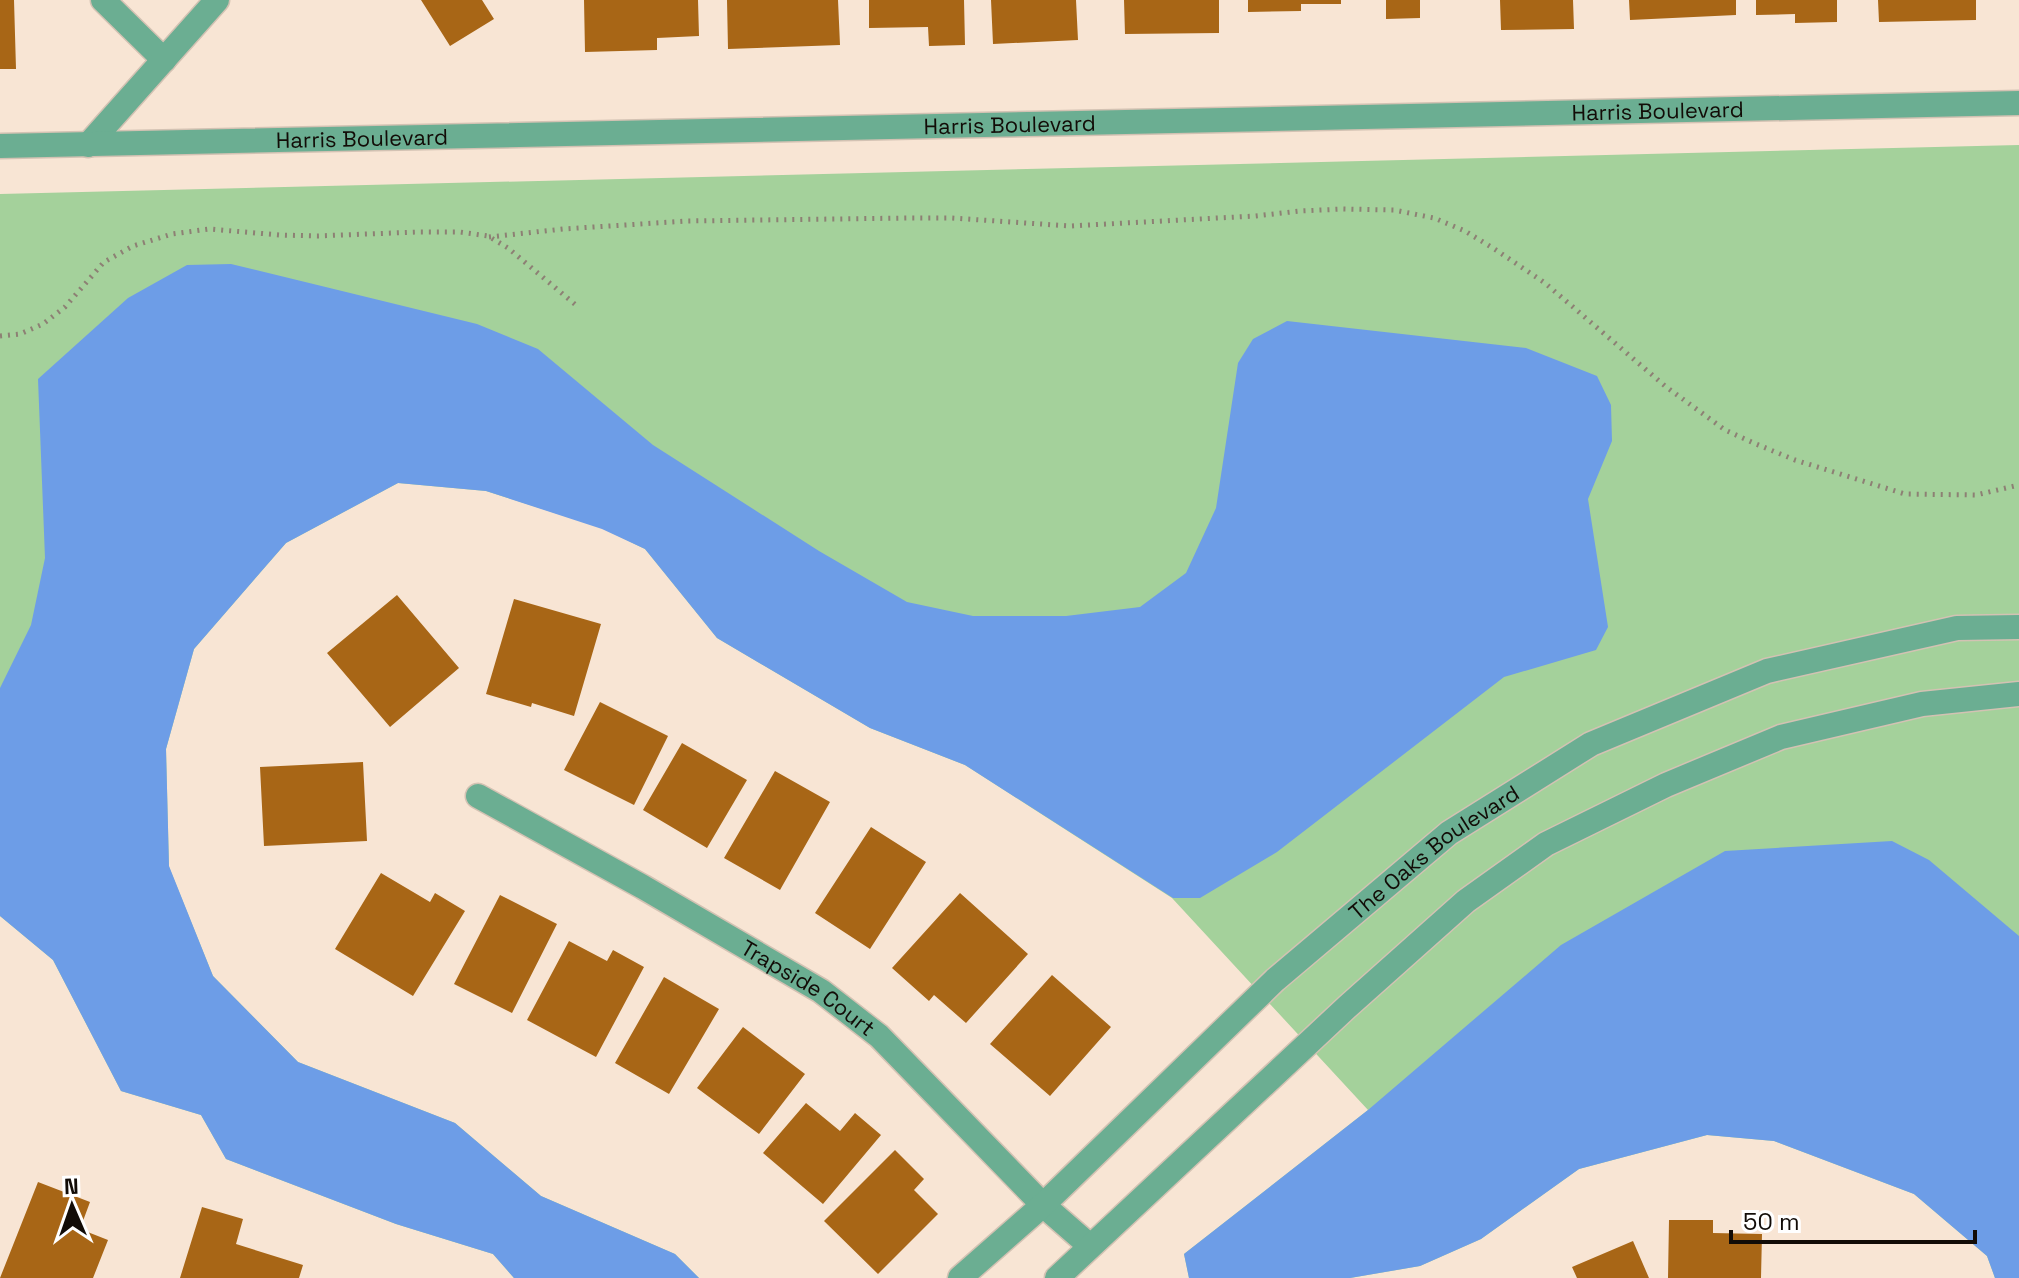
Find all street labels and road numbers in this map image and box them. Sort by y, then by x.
street label: Harris Boulevard [1571,95,1744,127]
street label: Harris Boulevard [923,109,1096,140]
street label: Harris Boulevard [276,122,448,154]
street label: The Oaks Boulevard [1343,779,1524,926]
street label: Trapside Court [736,933,881,1042]

